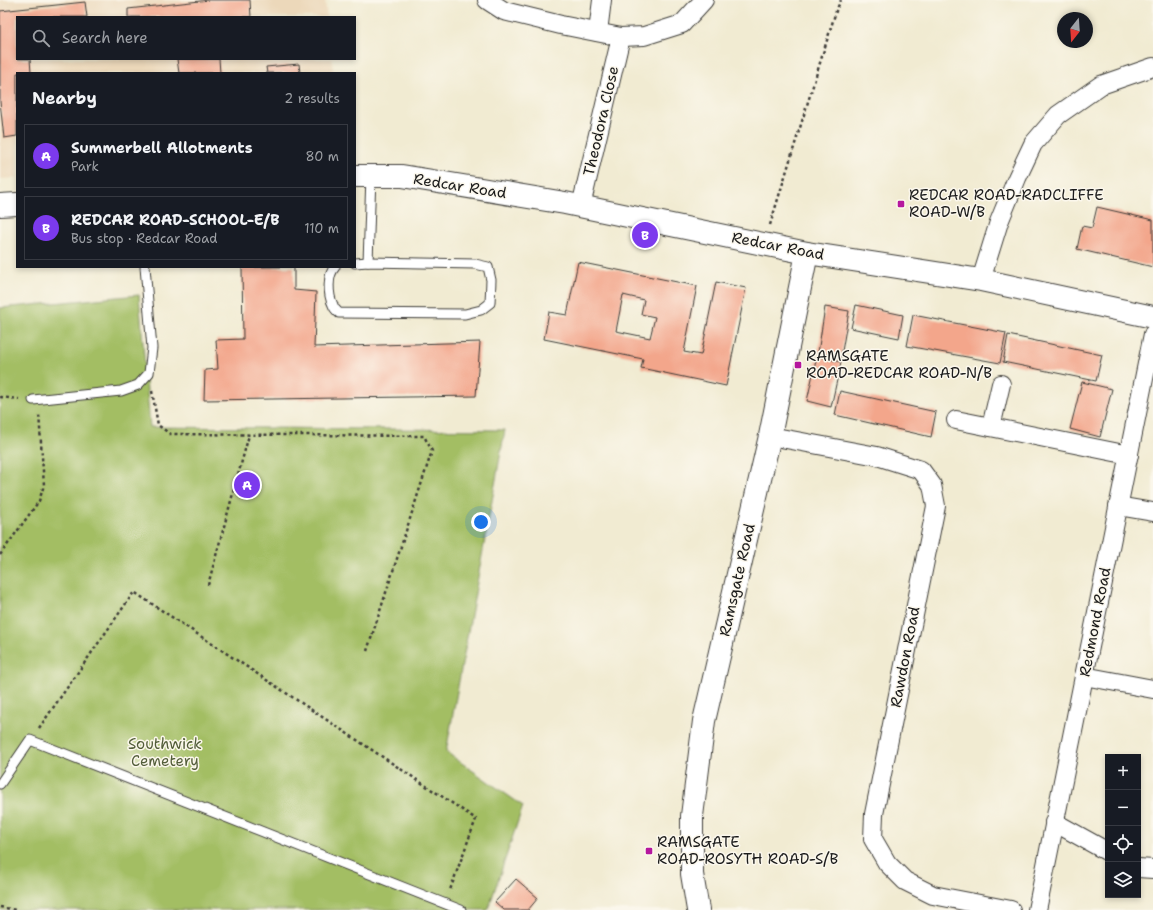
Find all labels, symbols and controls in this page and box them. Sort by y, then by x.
north arrow [1057,12,1093,48]
search box [16,16,356,60]
icon: search [30,27,52,49]
text: Search here [62,28,148,48]
street label: Theodora Close [579,64,623,178]
text: Nearby [32,87,97,109]
text: 2 results [284,90,340,107]
text: Summerbell Allotments [71,138,253,158]
text: A [41,148,51,165]
text: 80 m [305,148,339,165]
text: Park [71,158,99,175]
street label: Redcar Road [412,169,508,203]
place label: REDCAR ROAD-RADCLIFFE ROAD-W/B [909,185,1104,222]
marker: REDCAR ROAD-RADCLIFFE ROAD-W/B [896,199,906,209]
text: REDCAR ROAD-SCHOOL-E/B [71,210,280,230]
text: B [42,220,50,237]
text: 110 m [304,220,339,237]
pin: B [632,220,658,250]
street label: Redcar Road [730,227,826,265]
text: Bus stop · Redcar Road [71,230,217,247]
place label: RAMSGATE ROAD-REDCAR ROAD-N/B [806,346,992,383]
marker: RAMSGATE ROAD-REDCAR ROAD-N/B [793,360,803,370]
pin: A [234,470,260,500]
your location [471,512,491,532]
street label: Ramsgate Road [714,521,760,638]
street label: Redmond Road [1075,565,1116,678]
street label: Rawdon Road [885,604,925,709]
park label: Southwick Cemetery [128,734,202,771]
map controls [1105,754,1141,898]
button: + [1105,754,1141,790]
button: − [1105,790,1141,826]
button: locate [1105,826,1141,862]
place label: RAMSGATE ROAD-ROSYTH ROAD-S/B [657,832,838,869]
marker: RAMSGATE ROAD-ROSYTH ROAD-S/B [644,846,654,856]
button: layers [1105,862,1141,898]

